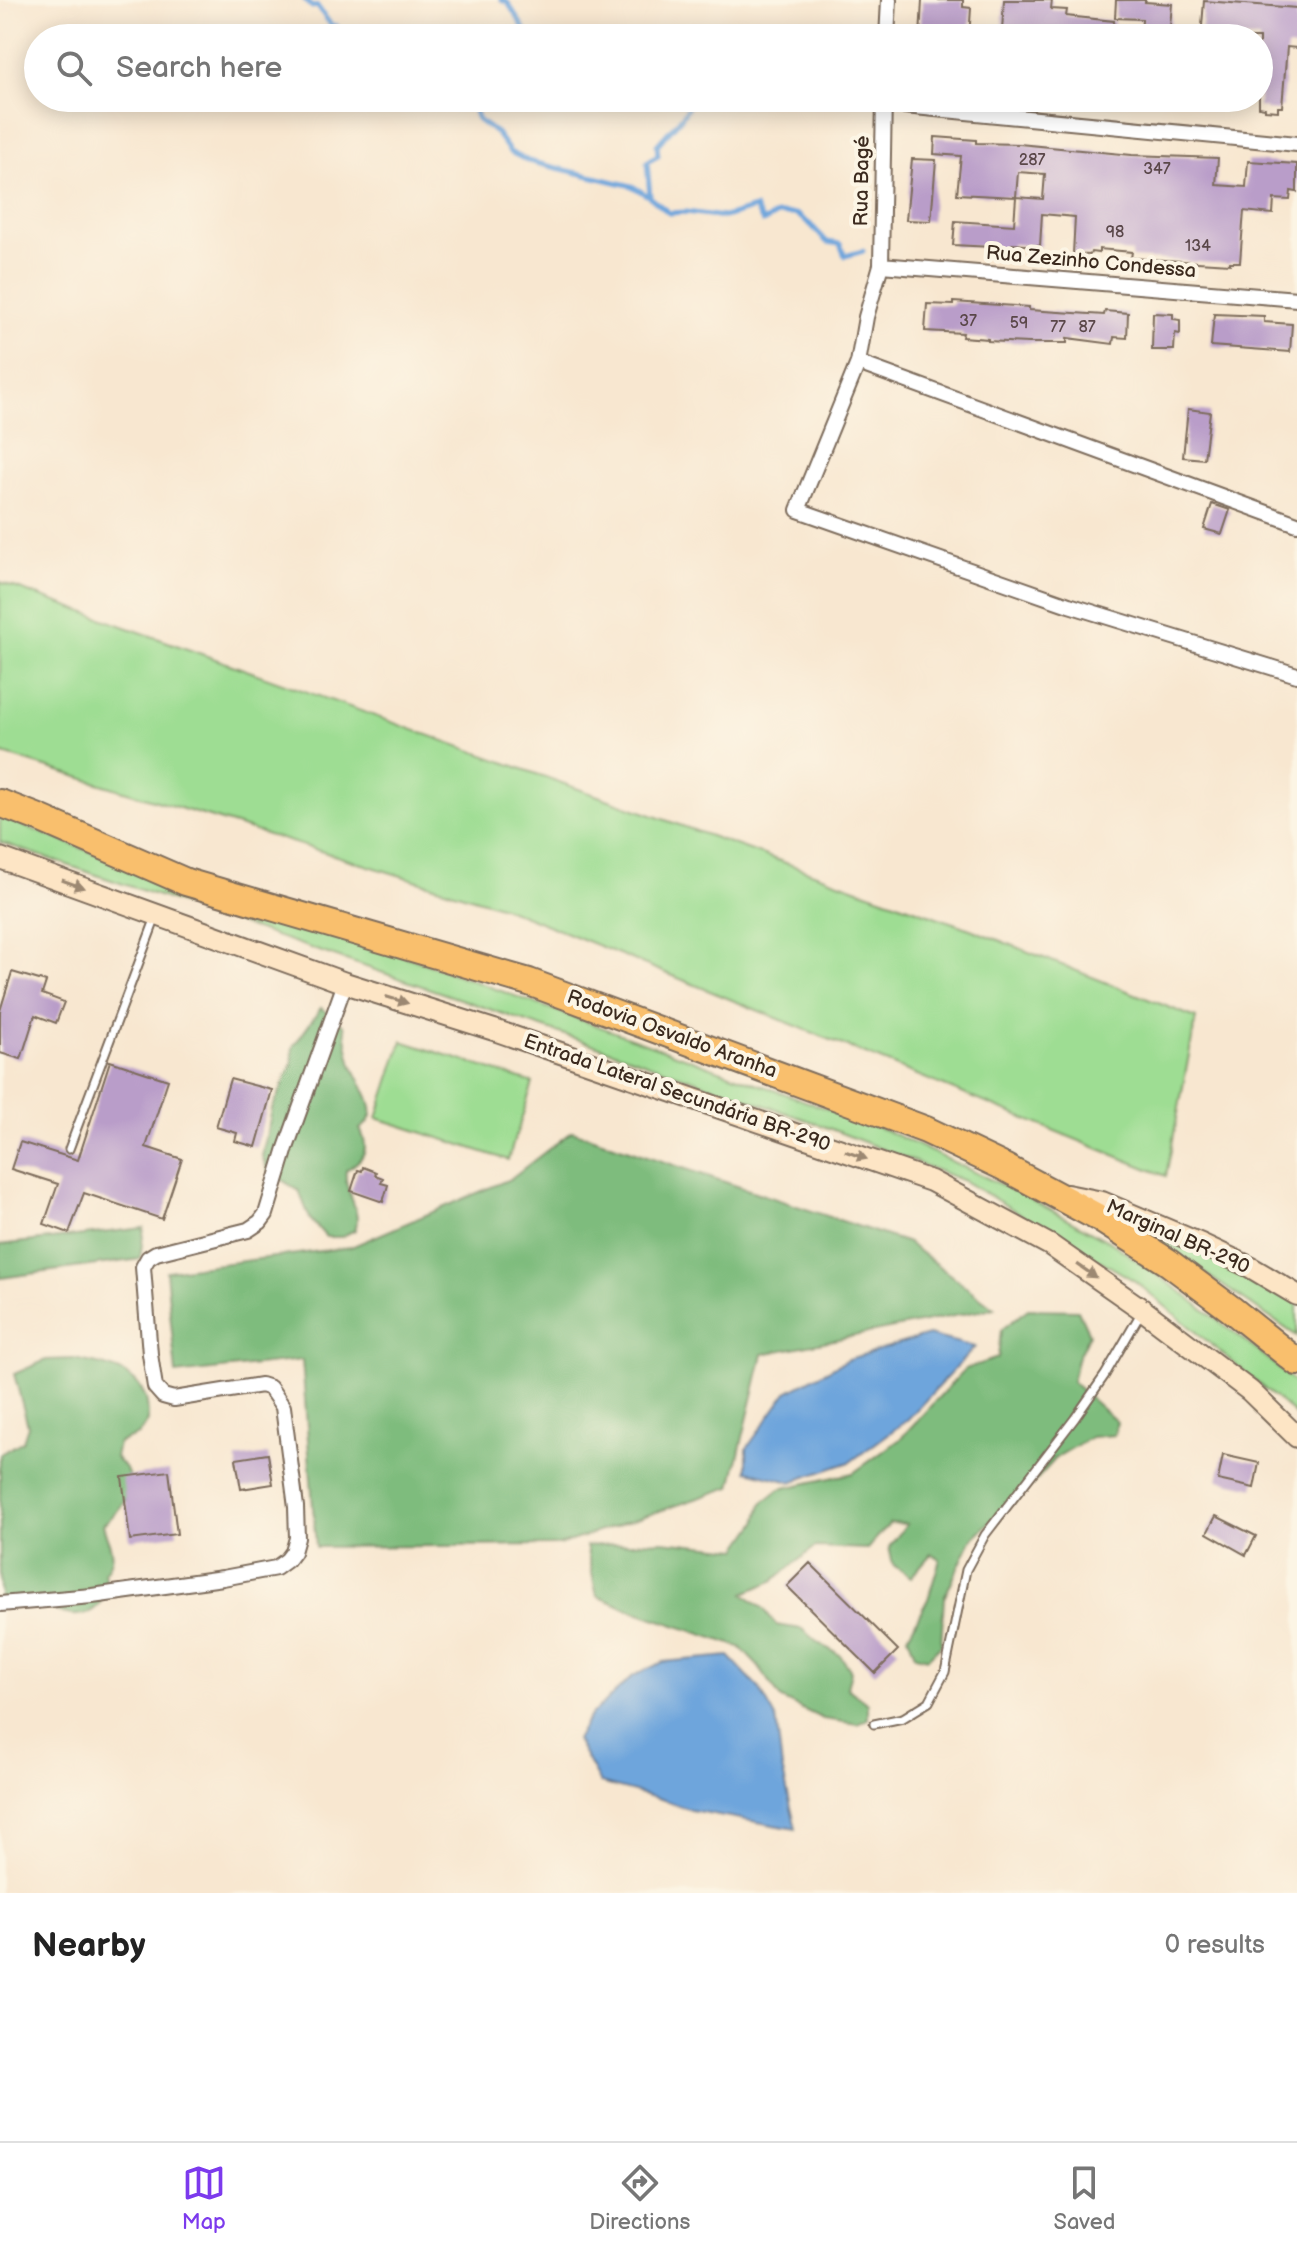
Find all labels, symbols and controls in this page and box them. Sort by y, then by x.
search box [24,24,1273,112]
icon: search [52,46,96,90]
text: Search here [116,50,282,86]
street label: Rua Bagé [849,135,875,227]
house number: 287 [1019,151,1045,170]
house number: 347 [1143,160,1171,179]
house number: 98 [1106,223,1124,242]
house number: 134 [1185,237,1211,256]
street label: Rua Zezinho Condessa [985,241,1197,283]
house number: 37 [959,312,977,331]
house number: 59 [1010,314,1028,333]
house number: 77 [1050,318,1066,337]
house number: 87 [1078,318,1096,337]
one-way arrow [61,878,85,891]
street label: Rodovia Osvaldo Aranha [564,985,780,1083]
one-way arrow [386,994,410,1006]
street label: Entrada Lateral Secundária BR-290 [520,1029,834,1157]
one-way arrow [844,1149,868,1161]
street label: Marginal BR-290 [1103,1195,1253,1279]
one-way arrow [1076,1263,1097,1278]
text: Nearby [32,1925,146,1966]
text: 0 results [1165,1930,1265,1961]
tab: Map [182,2161,226,2236]
tab: Directions [589,2161,690,2236]
tab: Saved [1054,2161,1115,2236]

